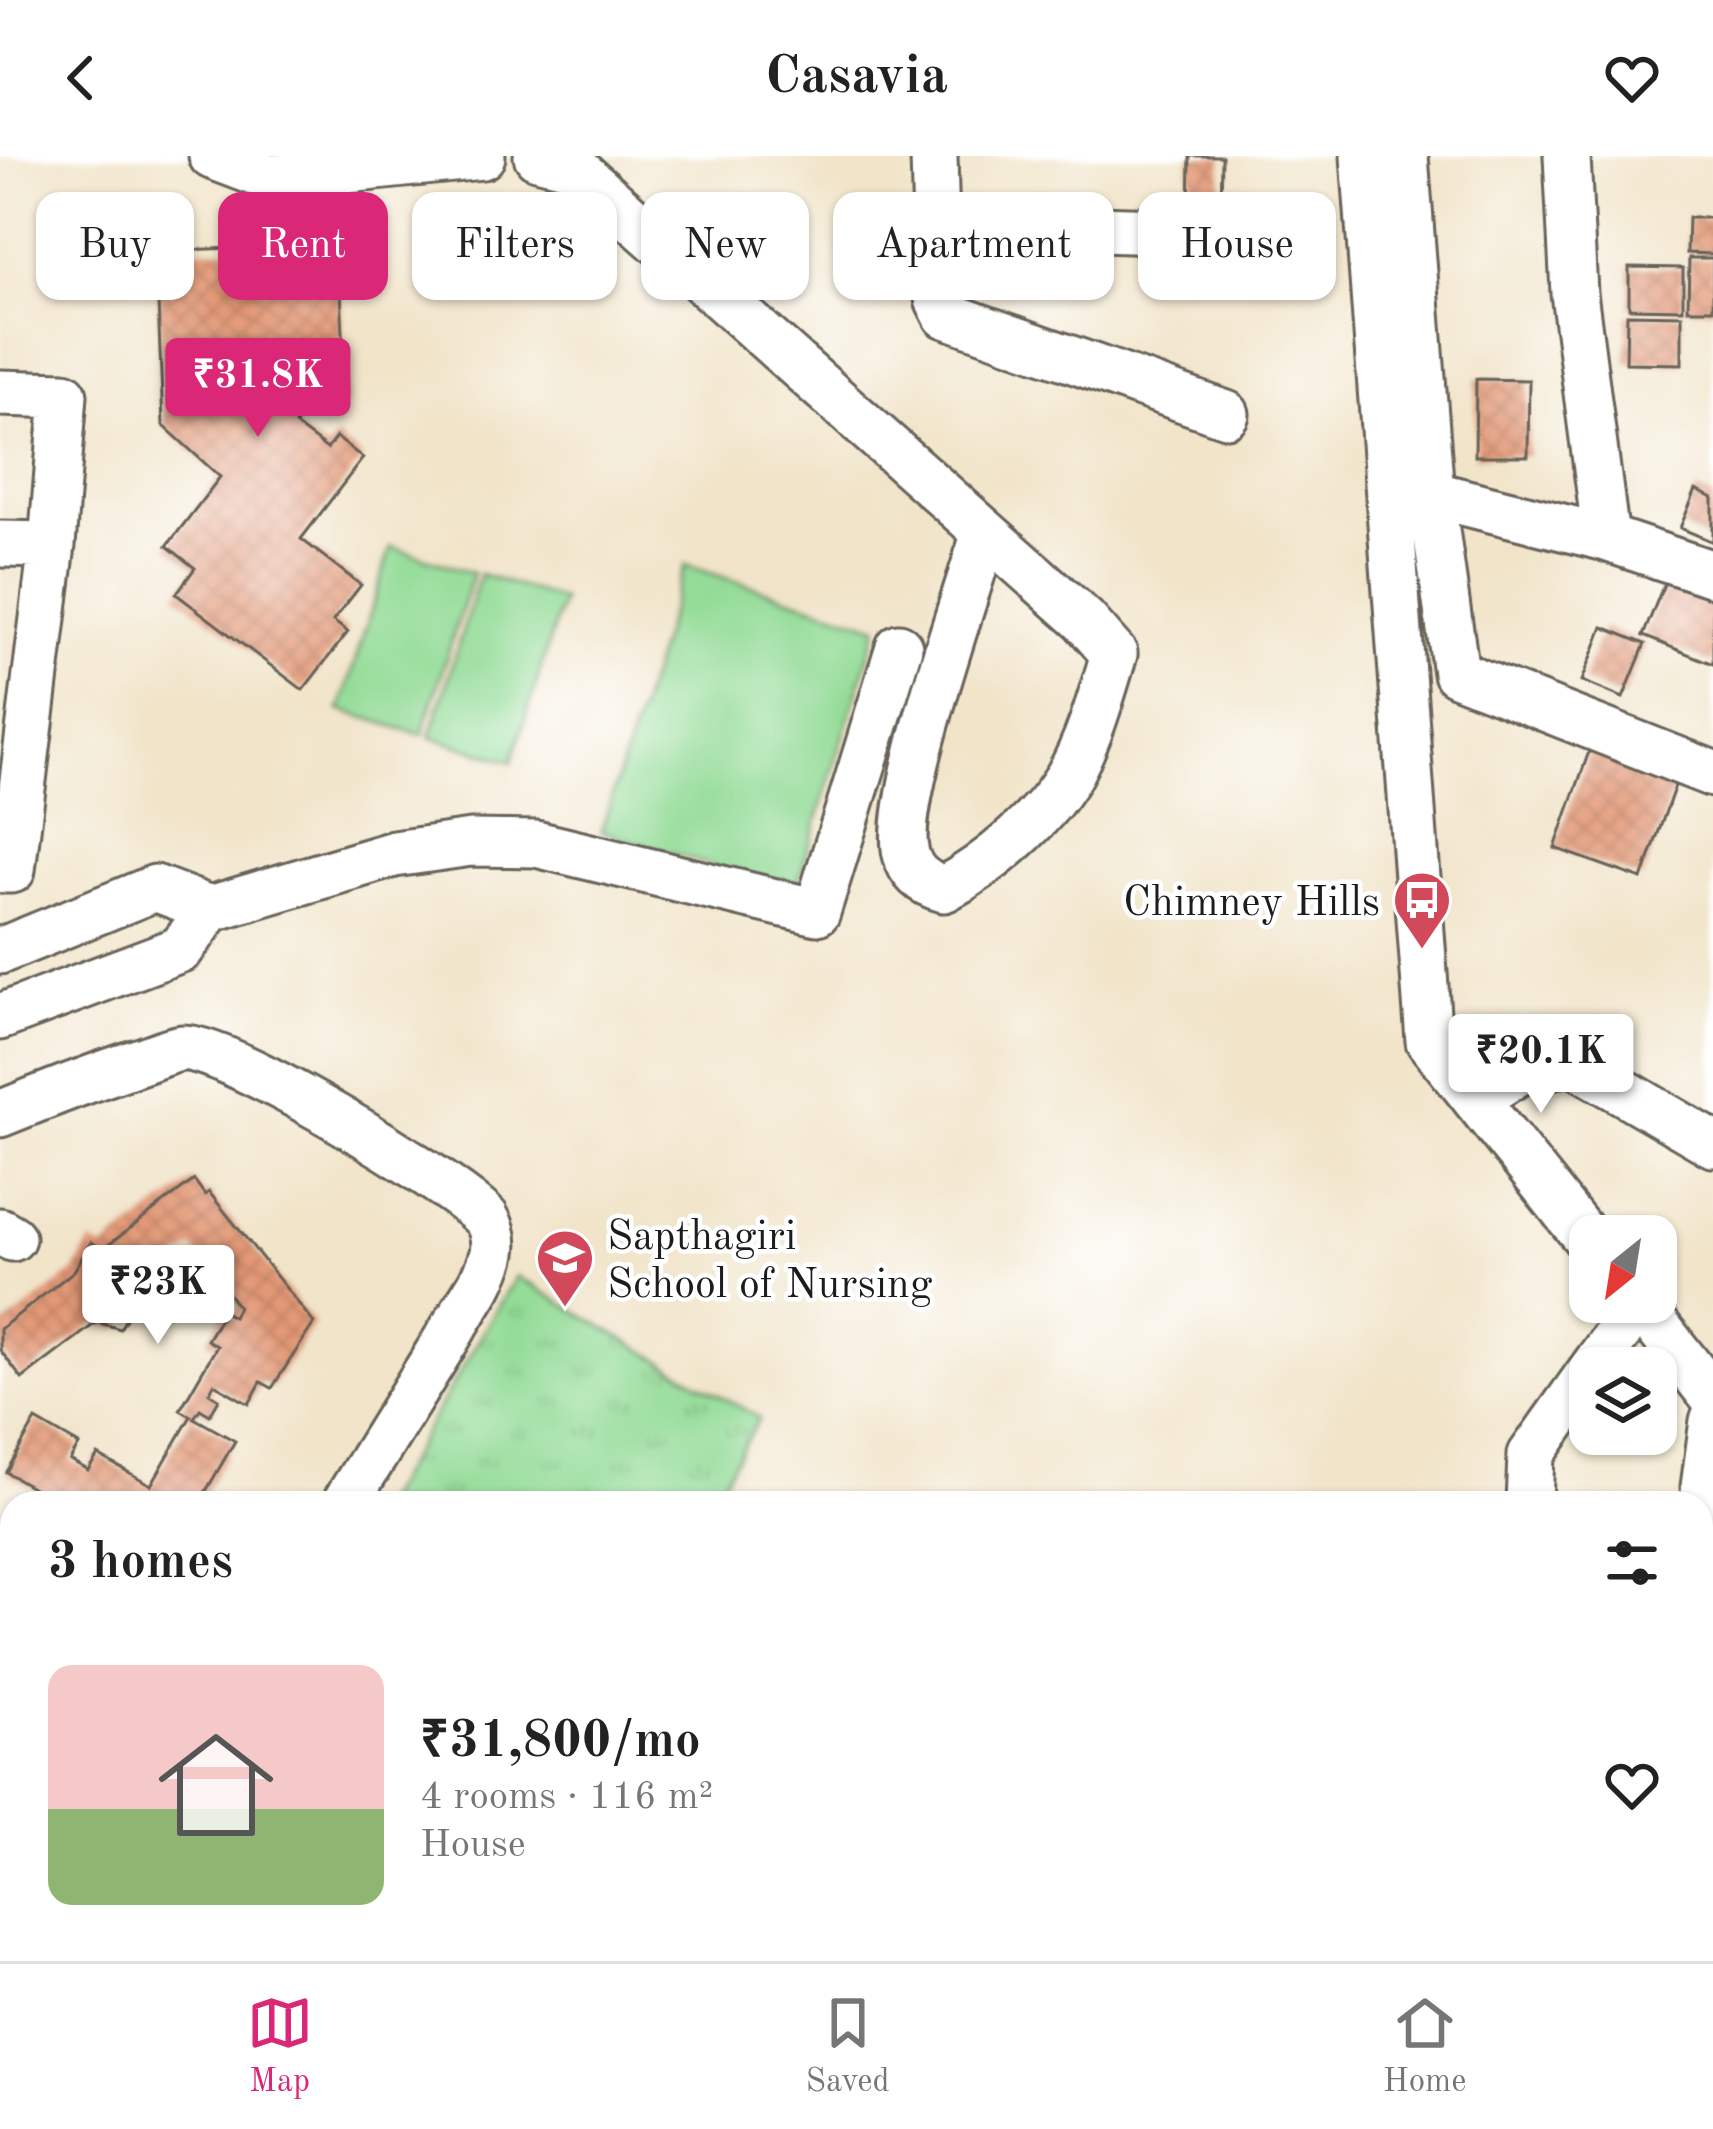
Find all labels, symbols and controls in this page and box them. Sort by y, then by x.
icon: back [48,45,114,111]
icon: heart [1599,45,1665,111]
text: Casavia [765,51,948,105]
chip: Buy [36,192,194,300]
chip: Rent [218,192,388,300]
chip: Filters [412,192,617,300]
chip: New [641,192,809,300]
chip: Apartment [833,192,1114,300]
chip: House [1138,192,1336,300]
pin: ₹31.8K [160,338,356,440]
text: ₹31.8K [192,357,324,396]
bus stop icon: Chimney Hills [1391,869,1453,951]
place label: Chimney Hills [1123,883,1380,925]
pin: ₹20.1K [1443,1014,1639,1116]
text: ₹20.1K [1475,1033,1607,1072]
north arrow [1569,1215,1677,1323]
map controls [1569,1215,1677,1455]
place label: Sapthagiri School of Nursing [607,1217,933,1307]
school or university icon: Sapthagiri School of Nursing [534,1227,596,1309]
pin: ₹23K [87,1245,229,1347]
text: ₹23K [109,1264,207,1303]
button: layers [1569,1347,1677,1455]
icon: filters [1599,1530,1665,1596]
text: 3 homes [48,1538,233,1589]
icon: home [144,1713,288,1857]
text: ₹31,800/mo [420,1717,701,1768]
icon: heart [1599,1752,1665,1818]
text: 4 rooms · 116 m² [420,1778,713,1817]
text: House [420,1826,526,1865]
tab: Map [247,1990,313,2103]
tab: Saved [806,1990,890,2103]
tab: Home [1383,1990,1466,2103]

